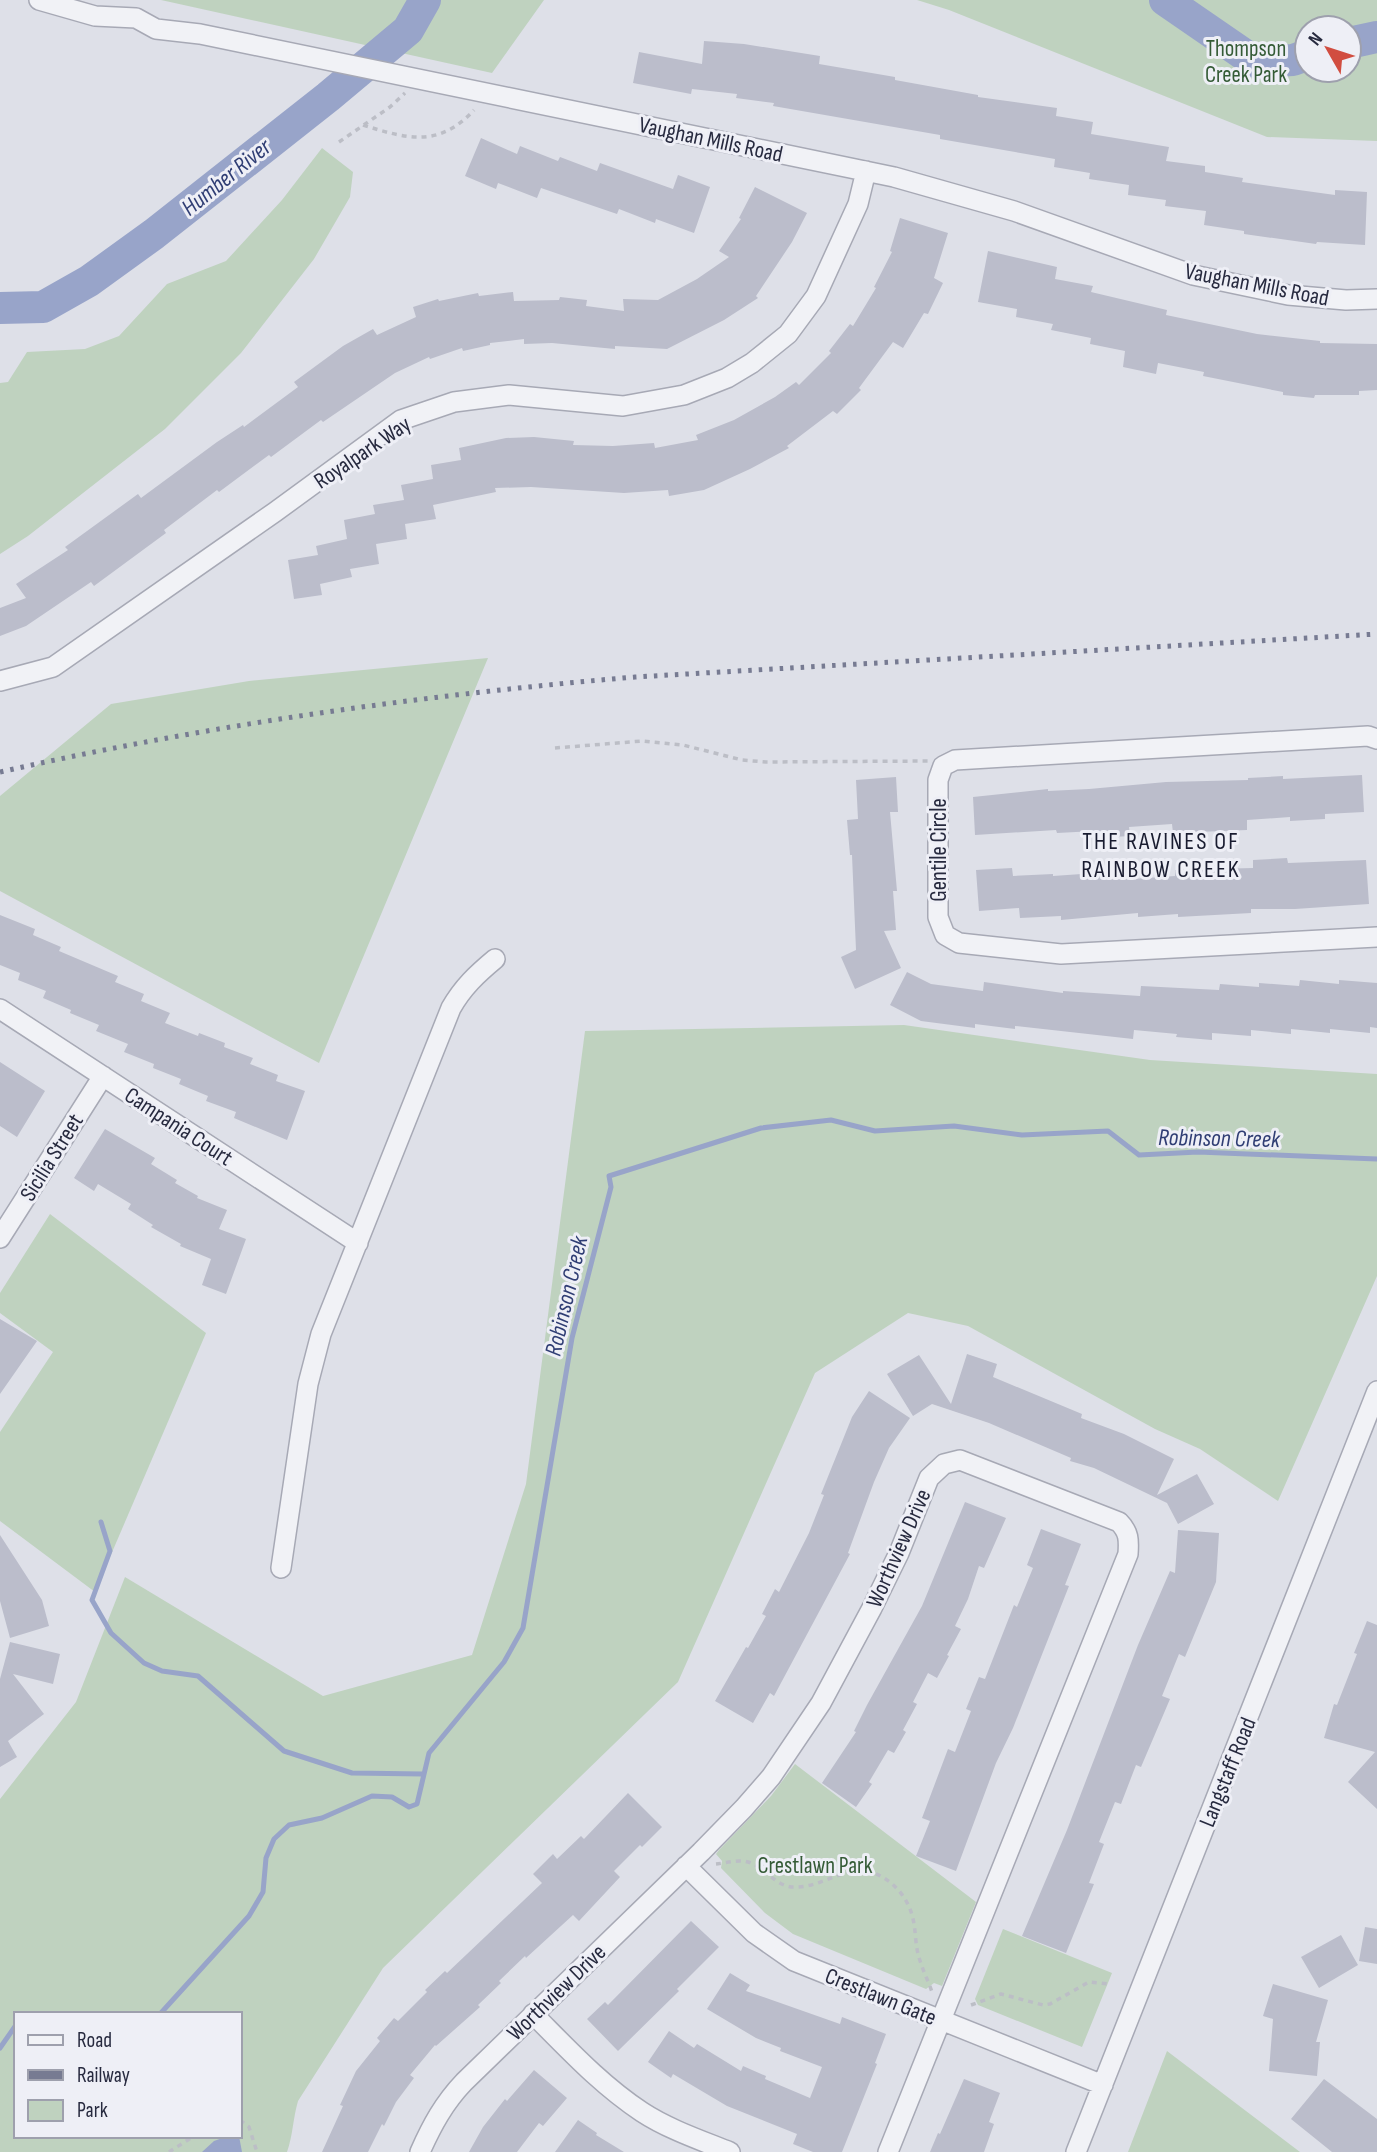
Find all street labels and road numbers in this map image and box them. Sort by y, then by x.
street label: Vaughan Mills Road [636,111,785,169]
street label: Vaughan Mills Road [1182,257,1331,313]
street label: Royalpark Way [309,410,416,495]
street label: Gentile Circle [925,798,953,902]
street label: Campania Court [119,1081,238,1172]
street label: Sicilia Street [14,1109,90,1206]
street label: Worthview Drive [860,1485,938,1612]
street label: Langstaff Road [1193,1714,1263,1831]
street label: Worthview Drive [501,1939,612,2047]
street label: Crestlawn Gate [821,1962,940,2032]

